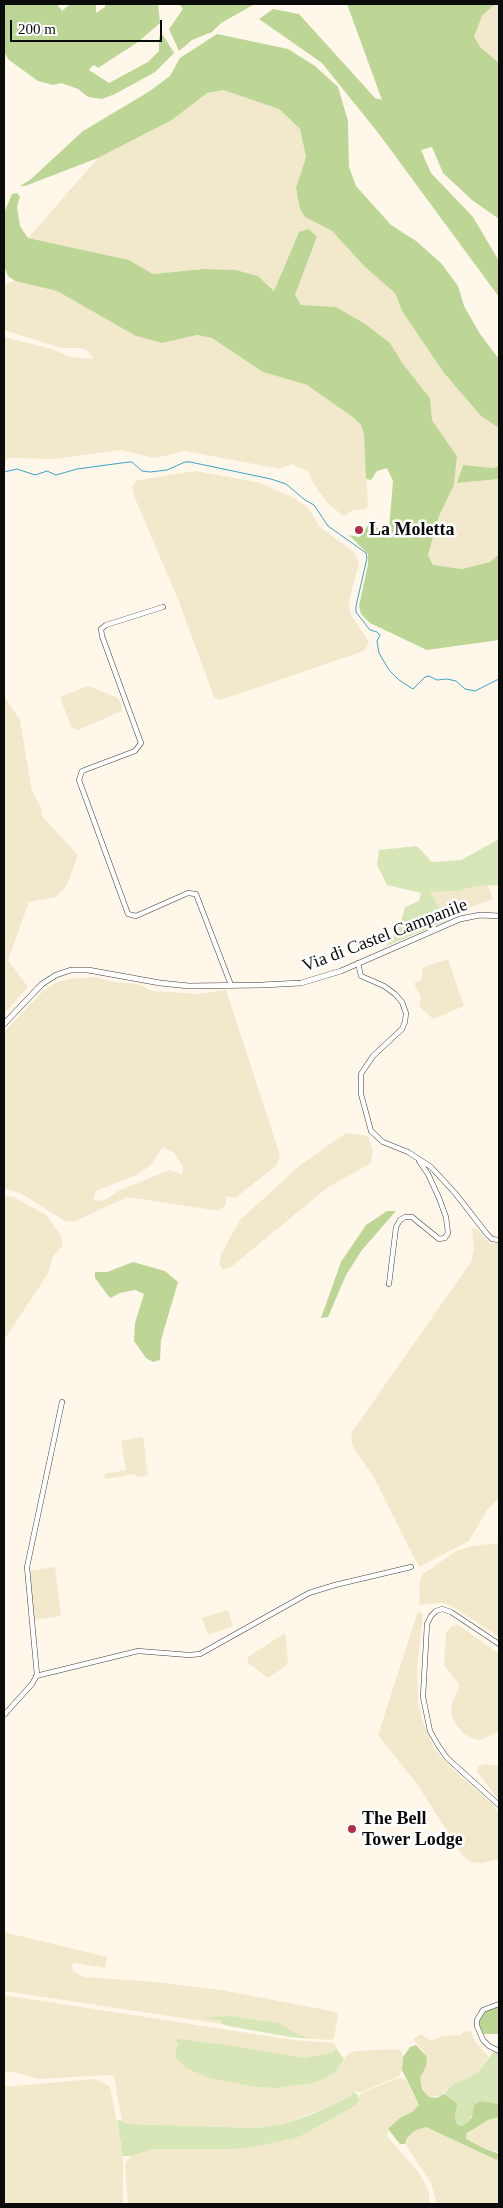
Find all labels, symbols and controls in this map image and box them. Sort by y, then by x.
scale bar [12,10,165,42]
text: 200 m [18,21,56,37]
place label: La Moletta [369,519,454,541]
marker: La Moletta [353,524,365,536]
street label: Via di Castel Campanile [299,894,471,978]
place label: The Bell Tower Lodge [362,1808,463,1850]
marker: The Bell Tower Lodge [346,1823,358,1835]

